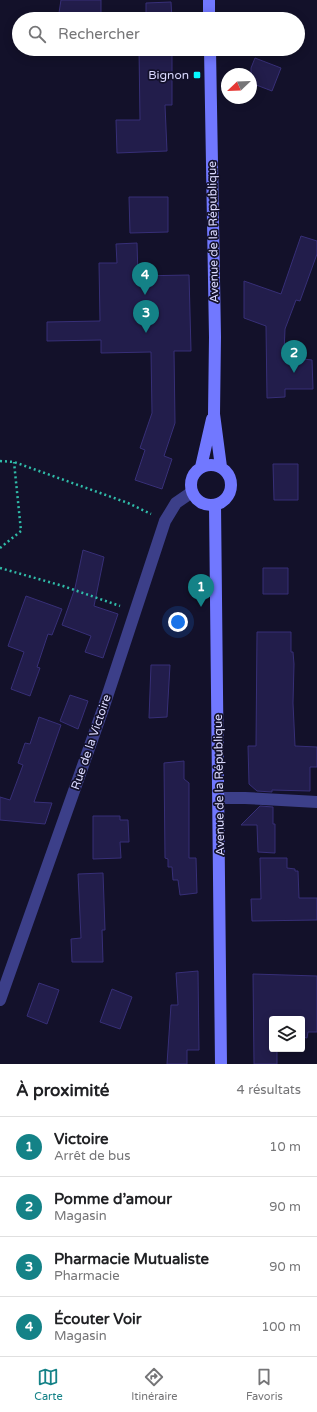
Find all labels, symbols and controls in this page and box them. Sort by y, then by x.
search box [12,12,305,56]
icon: search [26,23,48,45]
text: Rechercher [58,25,140,43]
place label: Bignon [148,68,189,82]
north arrow [221,68,257,104]
marker: Bignon [192,70,202,80]
street label: Avenue de la République [205,161,221,303]
pin: 4 [132,262,158,295]
pin: 3 [133,300,159,333]
pin: 2 [281,340,307,373]
pin: 1 [188,574,214,607]
your location [168,612,188,632]
street label: Rue de la Victoire [68,692,114,791]
street label: Avenue de la République [211,714,227,856]
map controls [269,1016,305,1052]
button: layers [269,1016,305,1052]
text: À proximité [16,1080,109,1101]
text: 4 résultats [237,1082,301,1098]
text: Victoire [54,1130,108,1148]
text: 1 [25,1139,33,1155]
text: 10 m [269,1139,301,1155]
text: Arrêt de bus [54,1148,130,1164]
text: Pomme d’amour [54,1190,172,1208]
text: 2 [25,1199,33,1215]
text: 90 m [269,1199,301,1215]
text: Magasin [54,1208,107,1224]
text: Pharmacie Mutualiste [54,1250,209,1268]
text: 3 [25,1259,33,1275]
text: 90 m [269,1259,301,1275]
text: Pharmacie [54,1268,120,1284]
text: Écouter Voir [54,1310,142,1328]
text: 4 [25,1319,33,1335]
text: 100 m [261,1319,301,1335]
text: Magasin [54,1328,107,1344]
tab: Carte [34,1366,63,1403]
tab: Itinéraire [131,1366,178,1403]
tab: Favoris [246,1366,283,1403]

